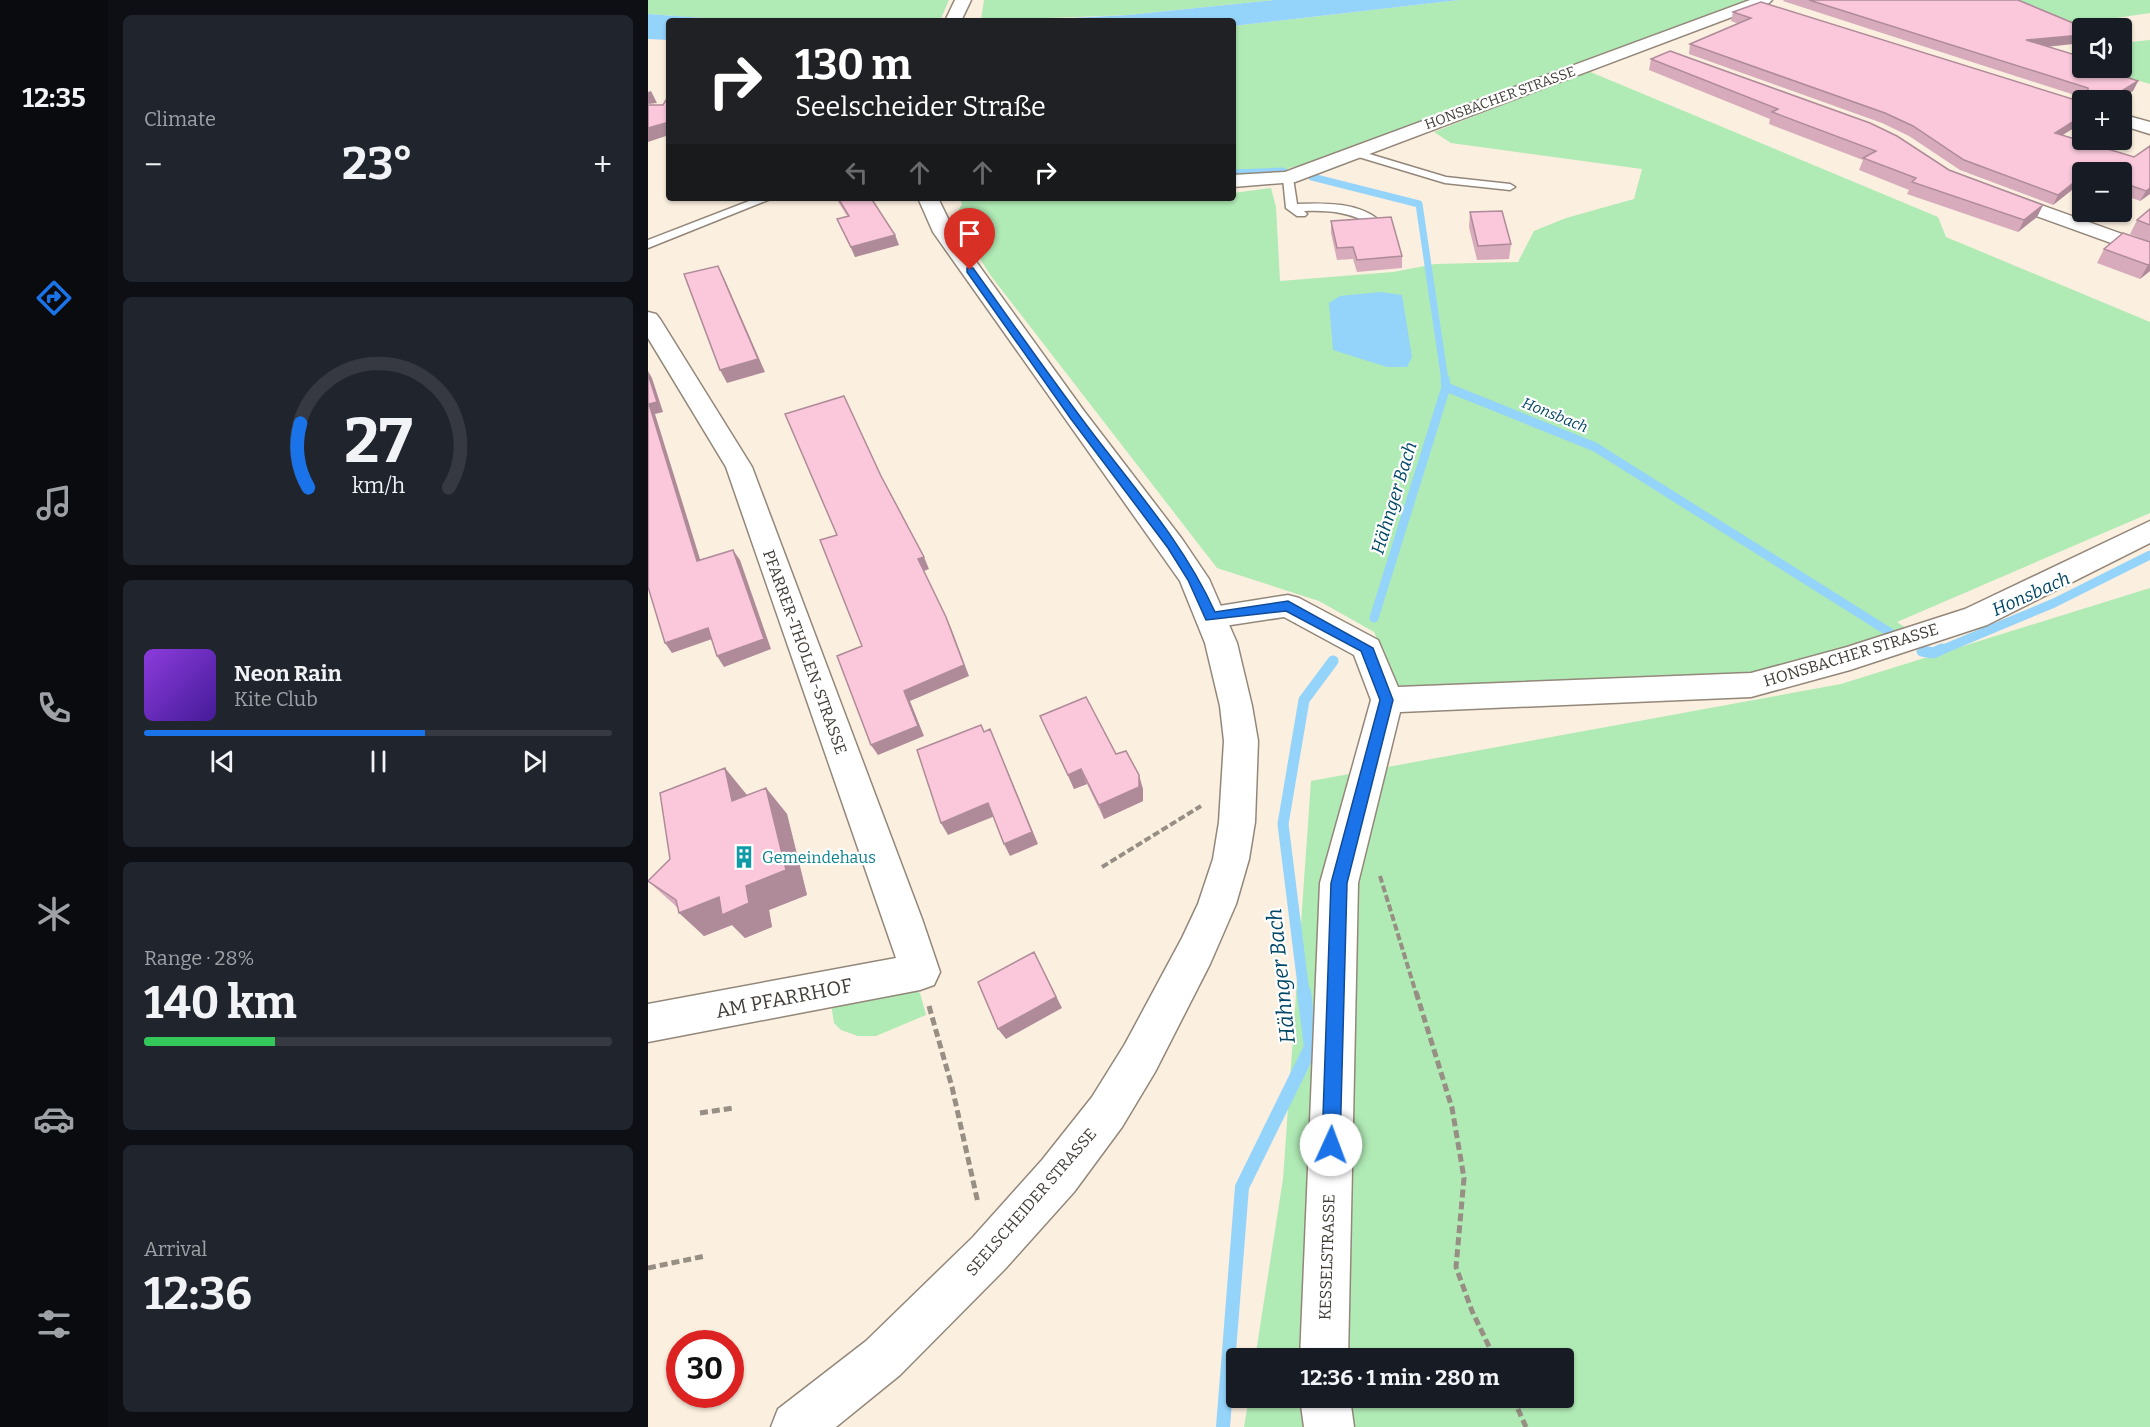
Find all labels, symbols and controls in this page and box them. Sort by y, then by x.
map controls [2072,18,2132,222]
button: sound [2072,18,2132,78]
text: 130 m [795,40,912,90]
icon: right [696,42,774,120]
street label: HONSBACHER STRASSE [1422,63,1578,133]
text: 12:35 [22,82,86,114]
button: + [2072,90,2132,150]
text: Seelscheider Straße [795,91,1046,123]
text: Climate [144,107,216,131]
text: 23° [342,137,413,191]
text: − [144,145,162,185]
text: + [593,145,612,185]
icon: left [840,156,873,189]
icon: ahead [903,156,936,189]
icon: ahead [966,156,999,189]
icon: right [1029,156,1062,189]
button: − [2072,162,2132,222]
pin [944,208,995,270]
icon: arrive [953,217,986,250]
icon: directions [33,277,75,319]
water label: Honsbach [1520,394,1591,436]
text: 27 [344,404,412,479]
water label: Hähnger Bach [1366,439,1422,557]
text: km/h [351,474,405,500]
icon: music [33,482,75,524]
street label: PFARRER-THOLEN-STRASSE [759,547,851,757]
water label: Honsbach [1989,567,2073,621]
street label: HONSBACHER STRASSE [1761,619,1941,691]
text: Neon Rain [234,660,342,687]
icon: phone [33,687,75,729]
text: Kite Club [234,687,318,711]
icon: previous [206,745,239,778]
icon: pause [362,745,395,778]
icon: next [518,745,551,778]
building icon: Gemeindehaus [731,844,757,870]
place label: Gemeindehaus [762,848,876,867]
icon: climate [33,893,75,935]
water label: Hähnger Bach [1261,907,1301,1045]
text: Range · 28% [144,946,254,970]
street label: AM PFARRHOF [714,973,854,1023]
text: 140 km [144,976,297,1030]
icon: car [33,1098,75,1140]
position arrow [1299,1113,1363,1177]
street label: SEELSCHEIDER STRASSE [962,1124,1100,1280]
street label: KESSELSTRASSE [1315,1194,1339,1320]
text: Arrival [144,1237,207,1261]
text: 12:36 [144,1267,252,1321]
icon: filters [33,1303,75,1345]
speed limit sign: 30 [666,1330,744,1408]
text: 12:36 · 1 min · 280 m [1301,1364,1499,1391]

